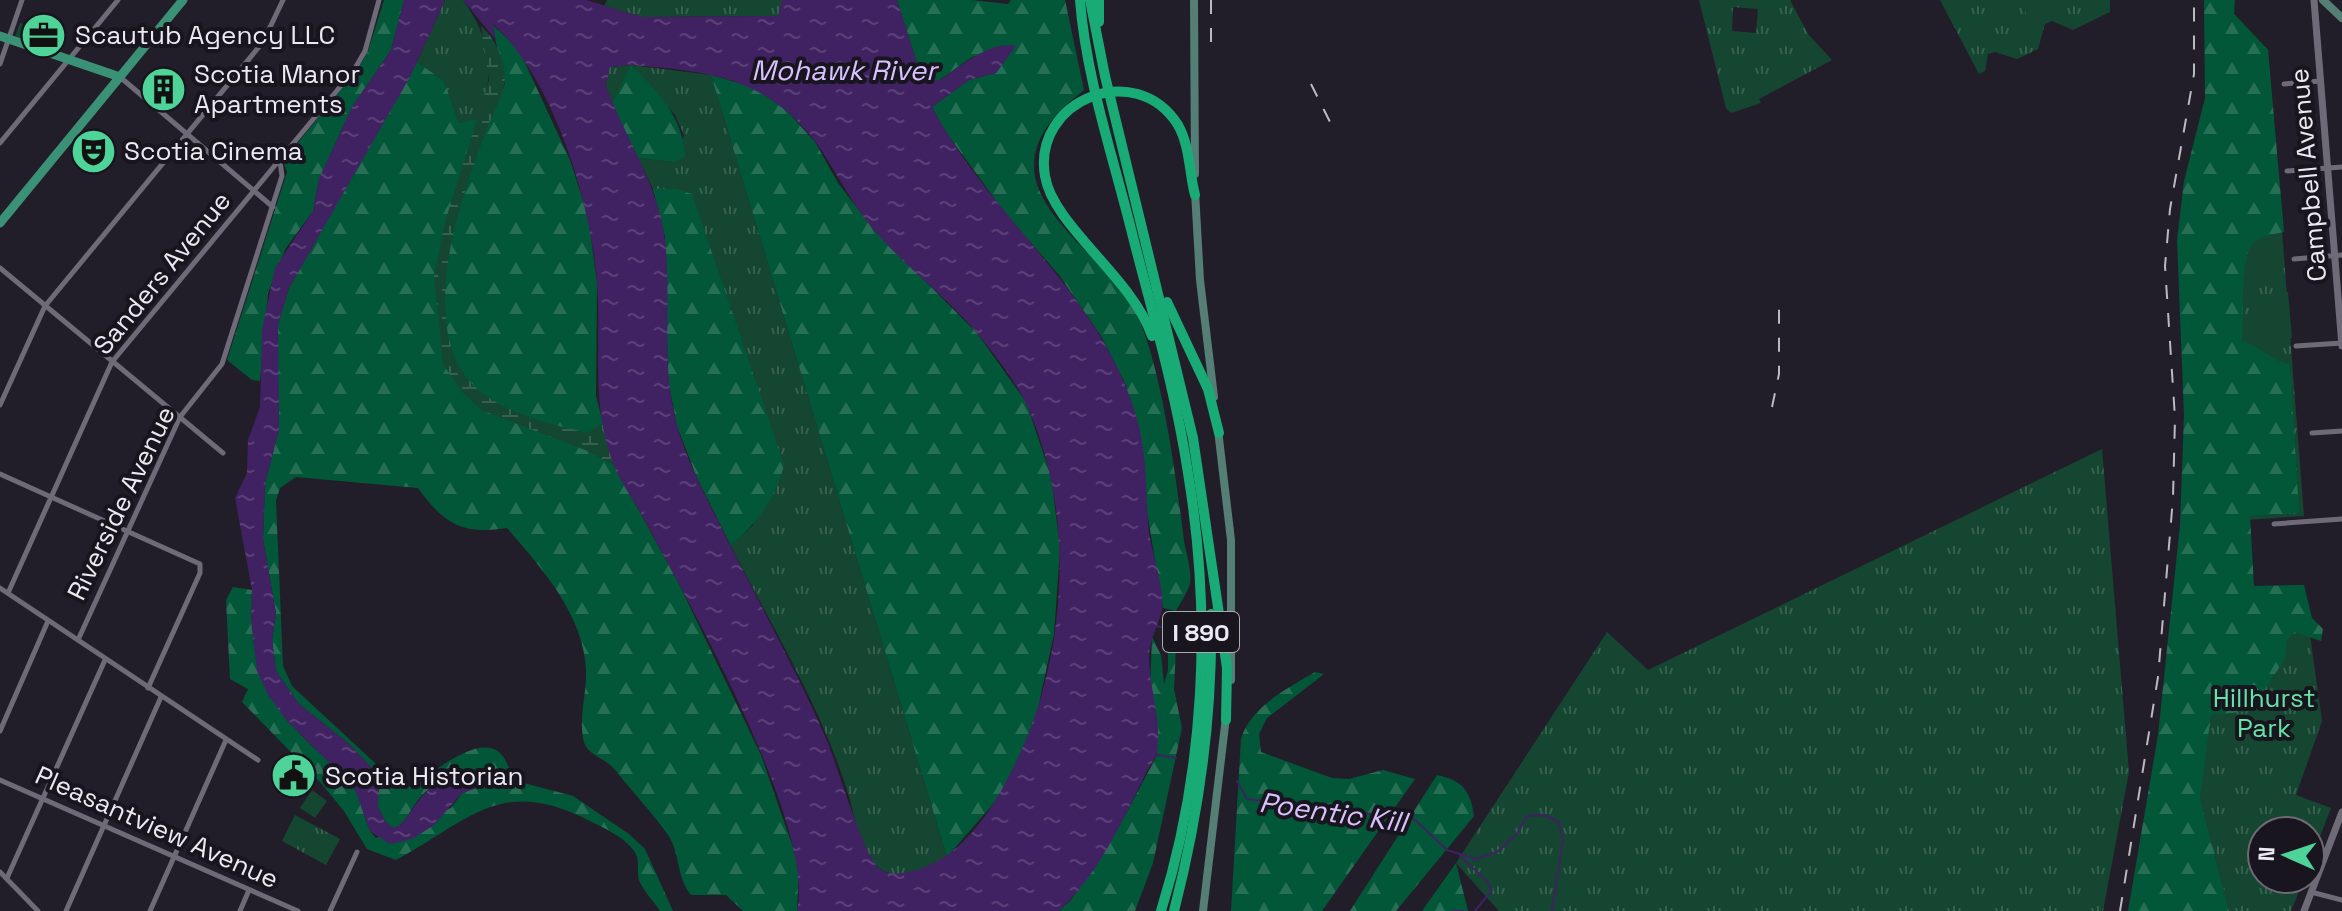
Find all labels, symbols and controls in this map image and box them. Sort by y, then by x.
office icon: Scautub Agency LLC [20,11,68,59]
place label: Scautub Agency LLC [75,18,335,52]
water label: Mohawk River [751,52,940,88]
place label: Scotia Manor Apartments [194,57,360,121]
building icon: Scotia Manor Apartments [139,65,187,113]
street label: Campbell Avenue [2282,67,2334,283]
theatre icon: Scotia Cinema [69,127,117,175]
place label: Scotia Cinema [124,134,303,168]
street label: Sanders Avenue [86,184,238,362]
street label: Riverside Avenue [59,400,183,606]
road number: I 890 [1163,612,1239,652]
park label: Hillhurst Park [2213,681,2315,745]
public building icon: Scotia Historian [270,752,318,800]
street label: Pleasantview Avenue [30,758,284,896]
place label: Scotia Historian [325,759,523,793]
water label: Poentic Kill [1257,784,1412,841]
north arrow [2246,815,2326,895]
text: N [2252,846,2280,862]

